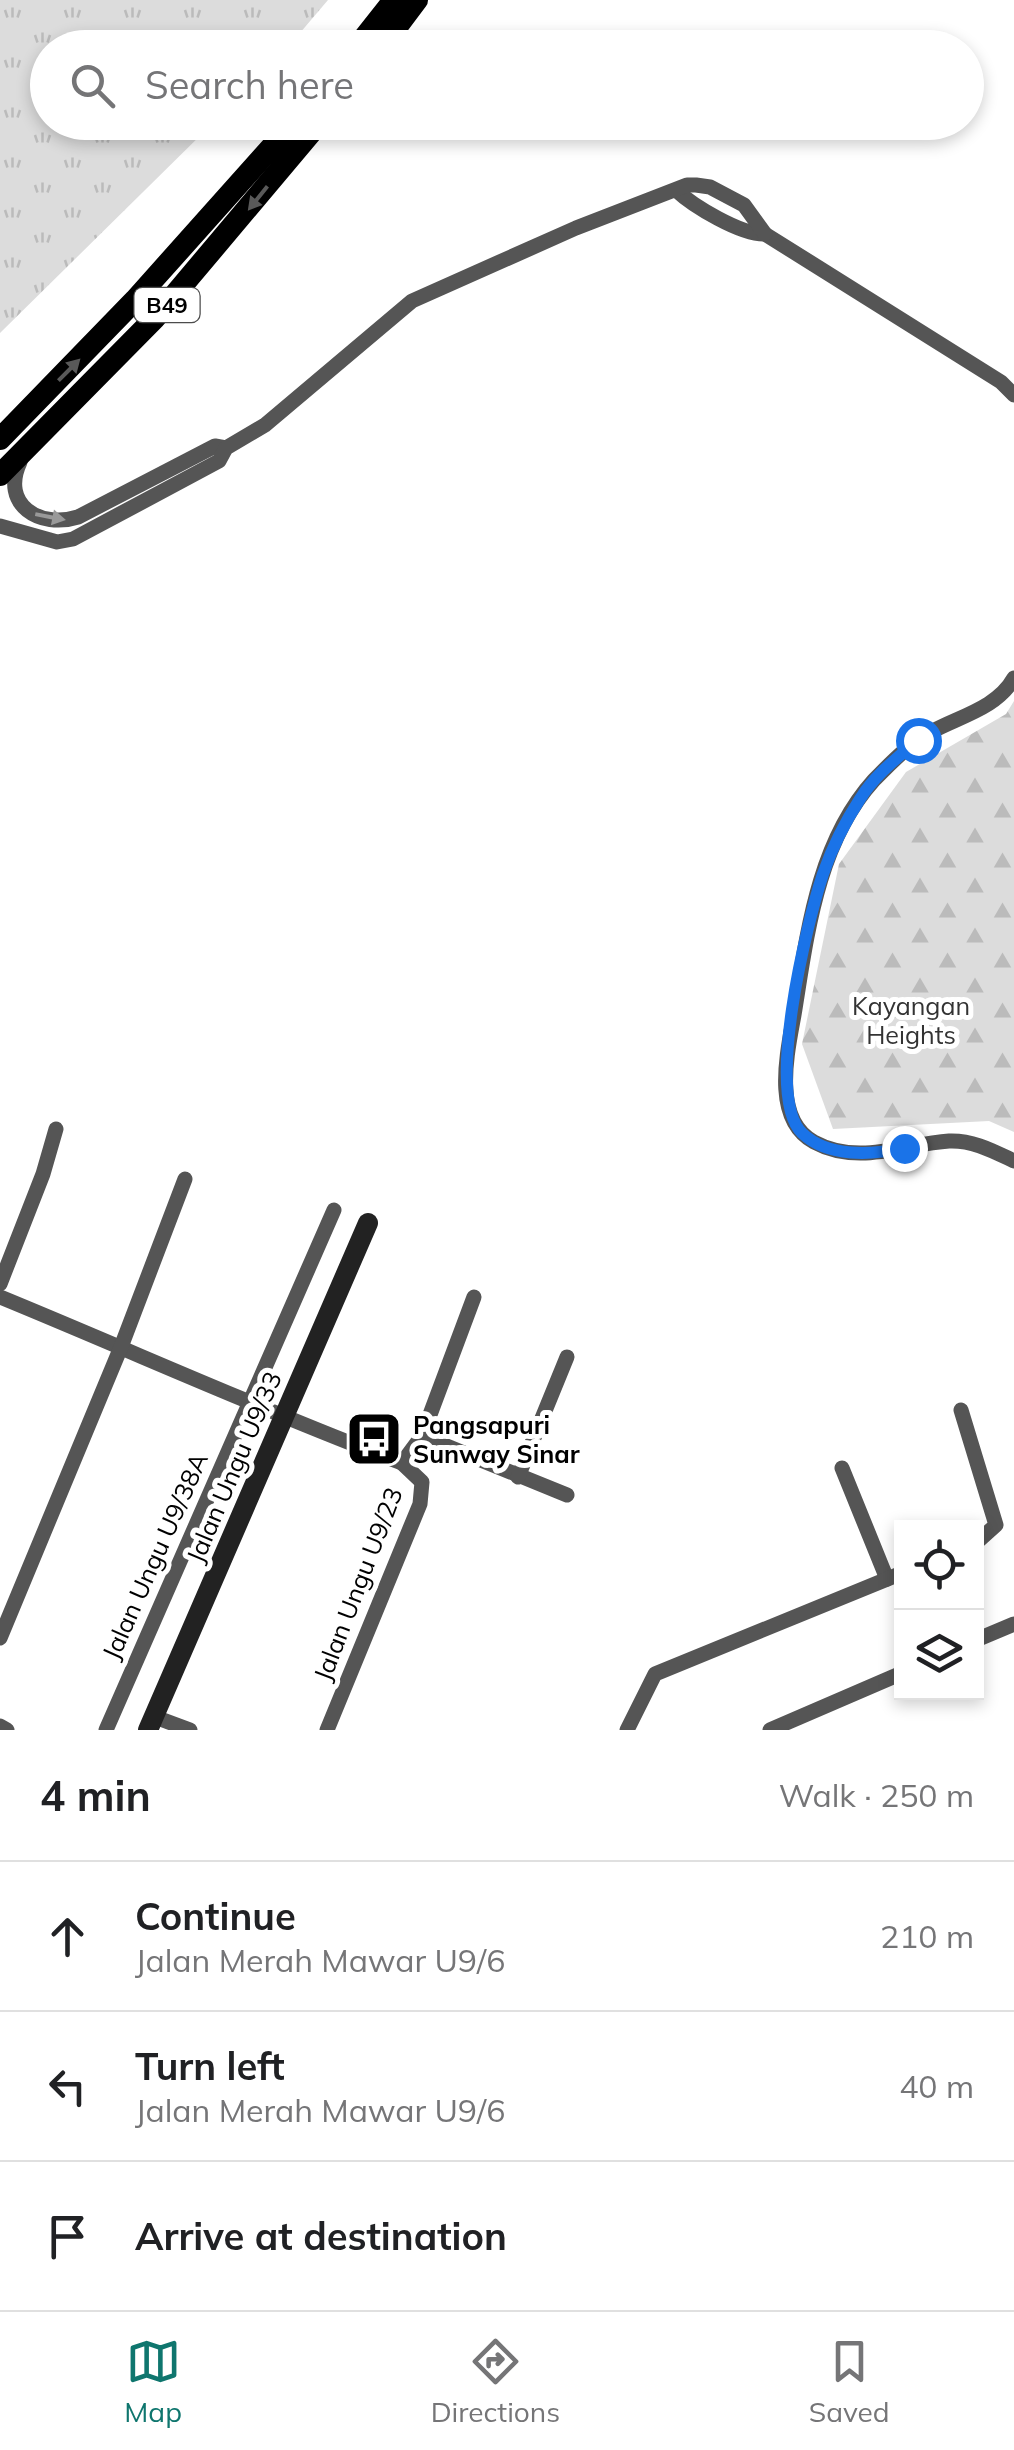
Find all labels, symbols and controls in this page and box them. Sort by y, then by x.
search box [30,30,984,140]
icon: search [65,58,120,113]
text: Search here [145,61,354,109]
one-way arrow [248,185,269,210]
road number: B49 [134,288,200,322]
one-way arrow [56,358,80,382]
one-way arrow [34,510,65,526]
route start [896,718,942,764]
park label: Kayangan Heights [852,990,970,1050]
route end [882,1126,928,1172]
street label: Jalan Ungu U9/33 [179,1367,288,1567]
bus stop icon: Pangsapuri Sunway Sinar [344,1409,404,1469]
place label: Pangsapuri Sunway Sinar [413,1409,580,1469]
street label: Jalan Ungu U9/38A [95,1448,214,1664]
street label: Jalan Ungu U9/23 [306,1483,409,1685]
map controls [894,1520,984,1700]
button: locate [894,1520,984,1610]
button: layers [894,1610,984,1700]
text: 4 min [40,1769,151,1822]
text: Walk · 250 m [779,1775,974,1815]
text: Continue [135,1892,296,1940]
icon: ahead [40,1909,95,1964]
text: 210 m [880,1916,974,1956]
text: Jalan Merah Mawar U9/6 [135,1940,505,1980]
text: Turn left [135,2042,285,2090]
icon: left [40,2059,95,2114]
text: 40 m [899,2066,974,2106]
text: Jalan Merah Mawar U9/6 [135,2090,505,2130]
icon: arrive [40,2209,95,2264]
text: Arrive at destination [135,2212,507,2260]
tab: Map [124,2334,182,2429]
tab: Directions [431,2334,560,2429]
tab: Saved [809,2334,890,2429]

